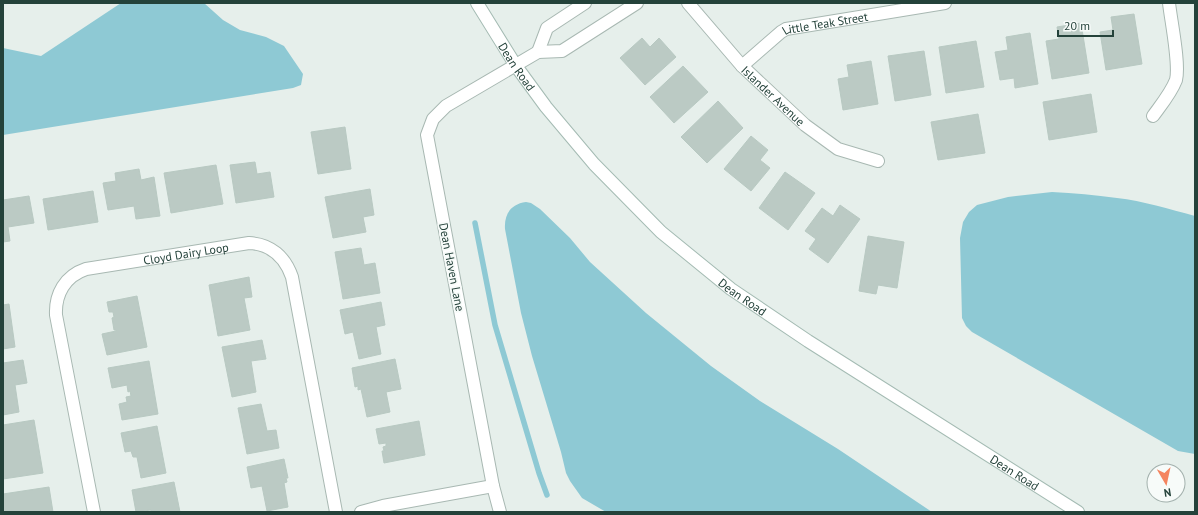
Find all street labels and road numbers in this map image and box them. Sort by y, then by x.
street label: Little Teak Street [779,8,869,37]
street label: Dean Road [496,39,539,93]
street label: Islander Avenue [738,62,808,129]
street label: Dean Haven Lane [436,222,468,312]
street label: Cloyd Dairy Loop [142,239,230,267]
street label: Dean Road [716,275,770,318]
street label: Dean Road [988,451,1042,493]

